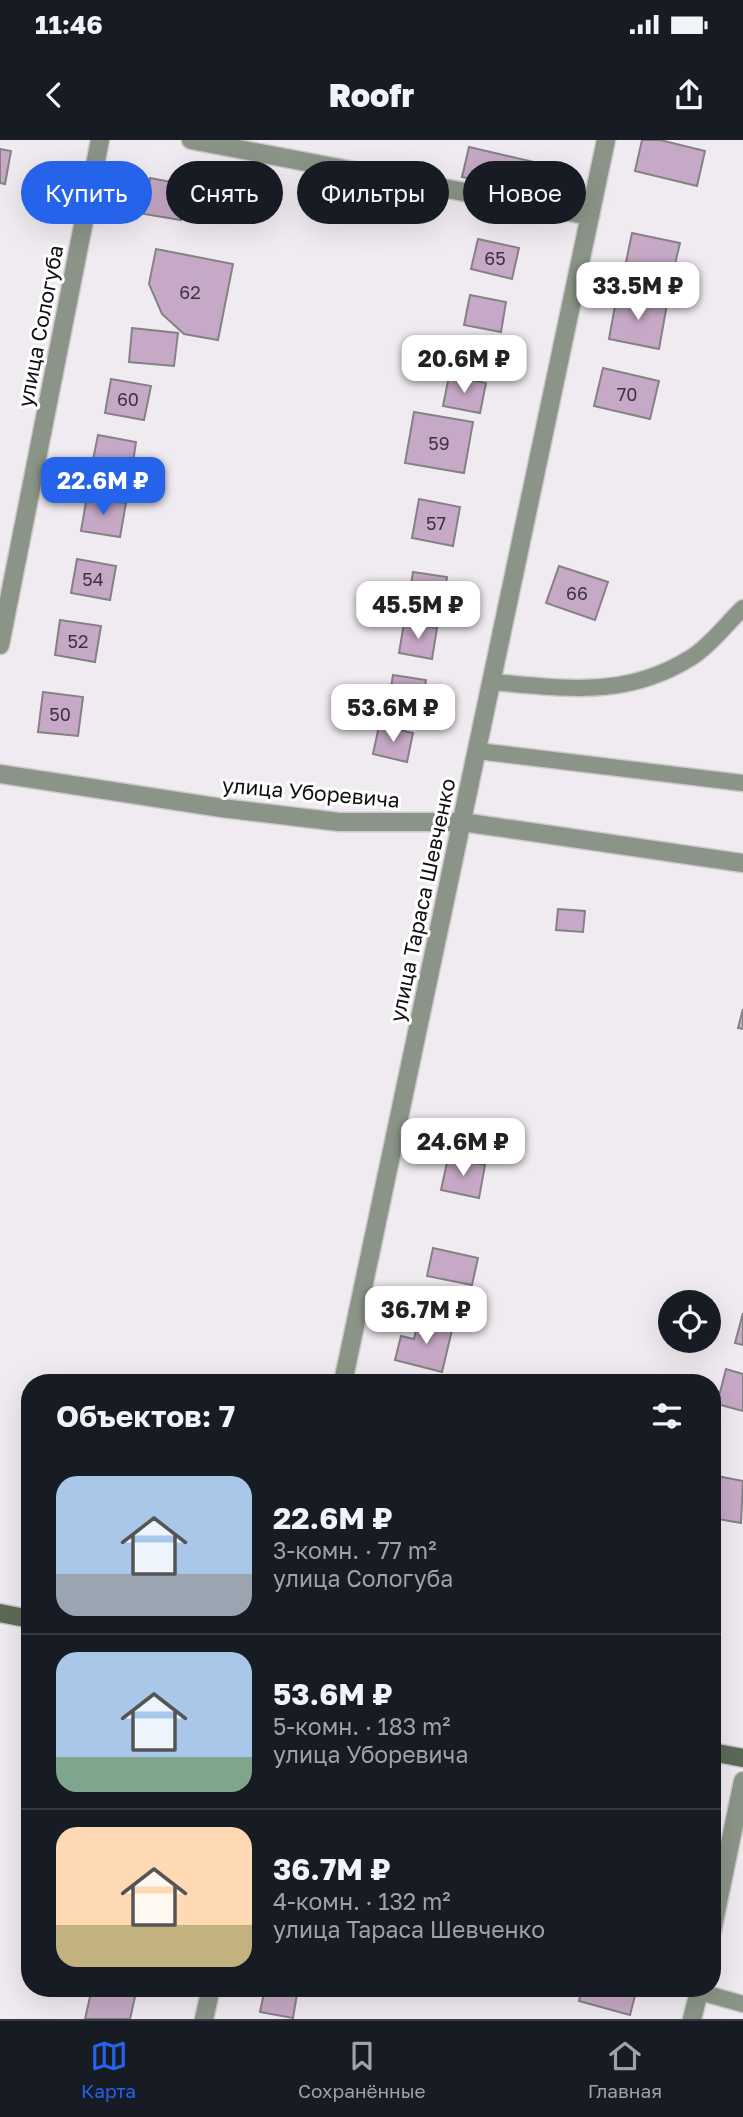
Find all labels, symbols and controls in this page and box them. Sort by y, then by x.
text: 11:46 [35,9,103,40]
icon: back [35,76,73,114]
text: Roofr [329,76,414,114]
icon: share [670,76,708,114]
chip: Купить [21,161,152,224]
chip: Снять [166,161,283,224]
chip: Фильтры [297,161,449,224]
chip: Новое [463,161,586,224]
street label: улица Сологуба [12,243,68,409]
house number: 65 [484,247,506,269]
pin: 33.5M ₽ [573,262,703,322]
text: 33.5M ₽ [592,271,684,299]
house number: 62 [179,281,201,303]
pin: 20.6M ₽ [399,336,529,395]
text: 20.6M ₽ [418,344,510,372]
house number: 70 [617,383,637,405]
house number: 60 [117,388,139,410]
house number: 59 [428,432,450,454]
pin: 22.6M ₽ [38,458,168,517]
text: 22.6M ₽ [57,466,149,494]
house number: 57 [426,512,446,534]
house number: 54 [82,568,104,590]
pin: 45.5M ₽ [353,582,483,641]
house number: 66 [566,582,588,604]
text: 45.5M ₽ [372,590,464,618]
house number: 52 [68,630,88,652]
pin: 53.6M ₽ [328,684,458,744]
text: 53.6M ₽ [347,693,439,721]
house number: 50 [49,703,71,725]
street label: улица Уборевича [221,771,401,813]
street label: улица Тараса Шевченко [383,776,461,1024]
pin: 24.6M ₽ [398,1118,528,1178]
text: 24.6M ₽ [417,1127,509,1155]
pin: 36.7M ₽ [361,1286,491,1346]
map controls [658,1290,721,1353]
button: locate [658,1290,721,1353]
text: 36.7M ₽ [381,1295,471,1323]
icon: filters [648,1397,686,1435]
text: Объектов: 7 [56,1398,235,1434]
text: 22.6M ₽ [273,1500,393,1536]
icon: home [112,1504,196,1588]
text: 3-комн. · 77 m² [273,1536,436,1564]
text: улица Сологуба [273,1564,453,1592]
text: 53.6M ₽ [273,1676,393,1712]
icon: home [112,1680,196,1764]
text: 5-комн. · 183 m² [273,1712,451,1740]
text: улица Уборевича [273,1740,468,1768]
text: 36.7M ₽ [273,1851,391,1887]
icon: home [112,1855,196,1939]
text: 4-комн. · 132 m² [273,1887,451,1915]
text: улица Тараса Шевченко [273,1915,545,1943]
tab: Карта [81,2037,136,2102]
tab: Сохранённые [298,2037,426,2102]
tab: Главная [588,2037,662,2102]

